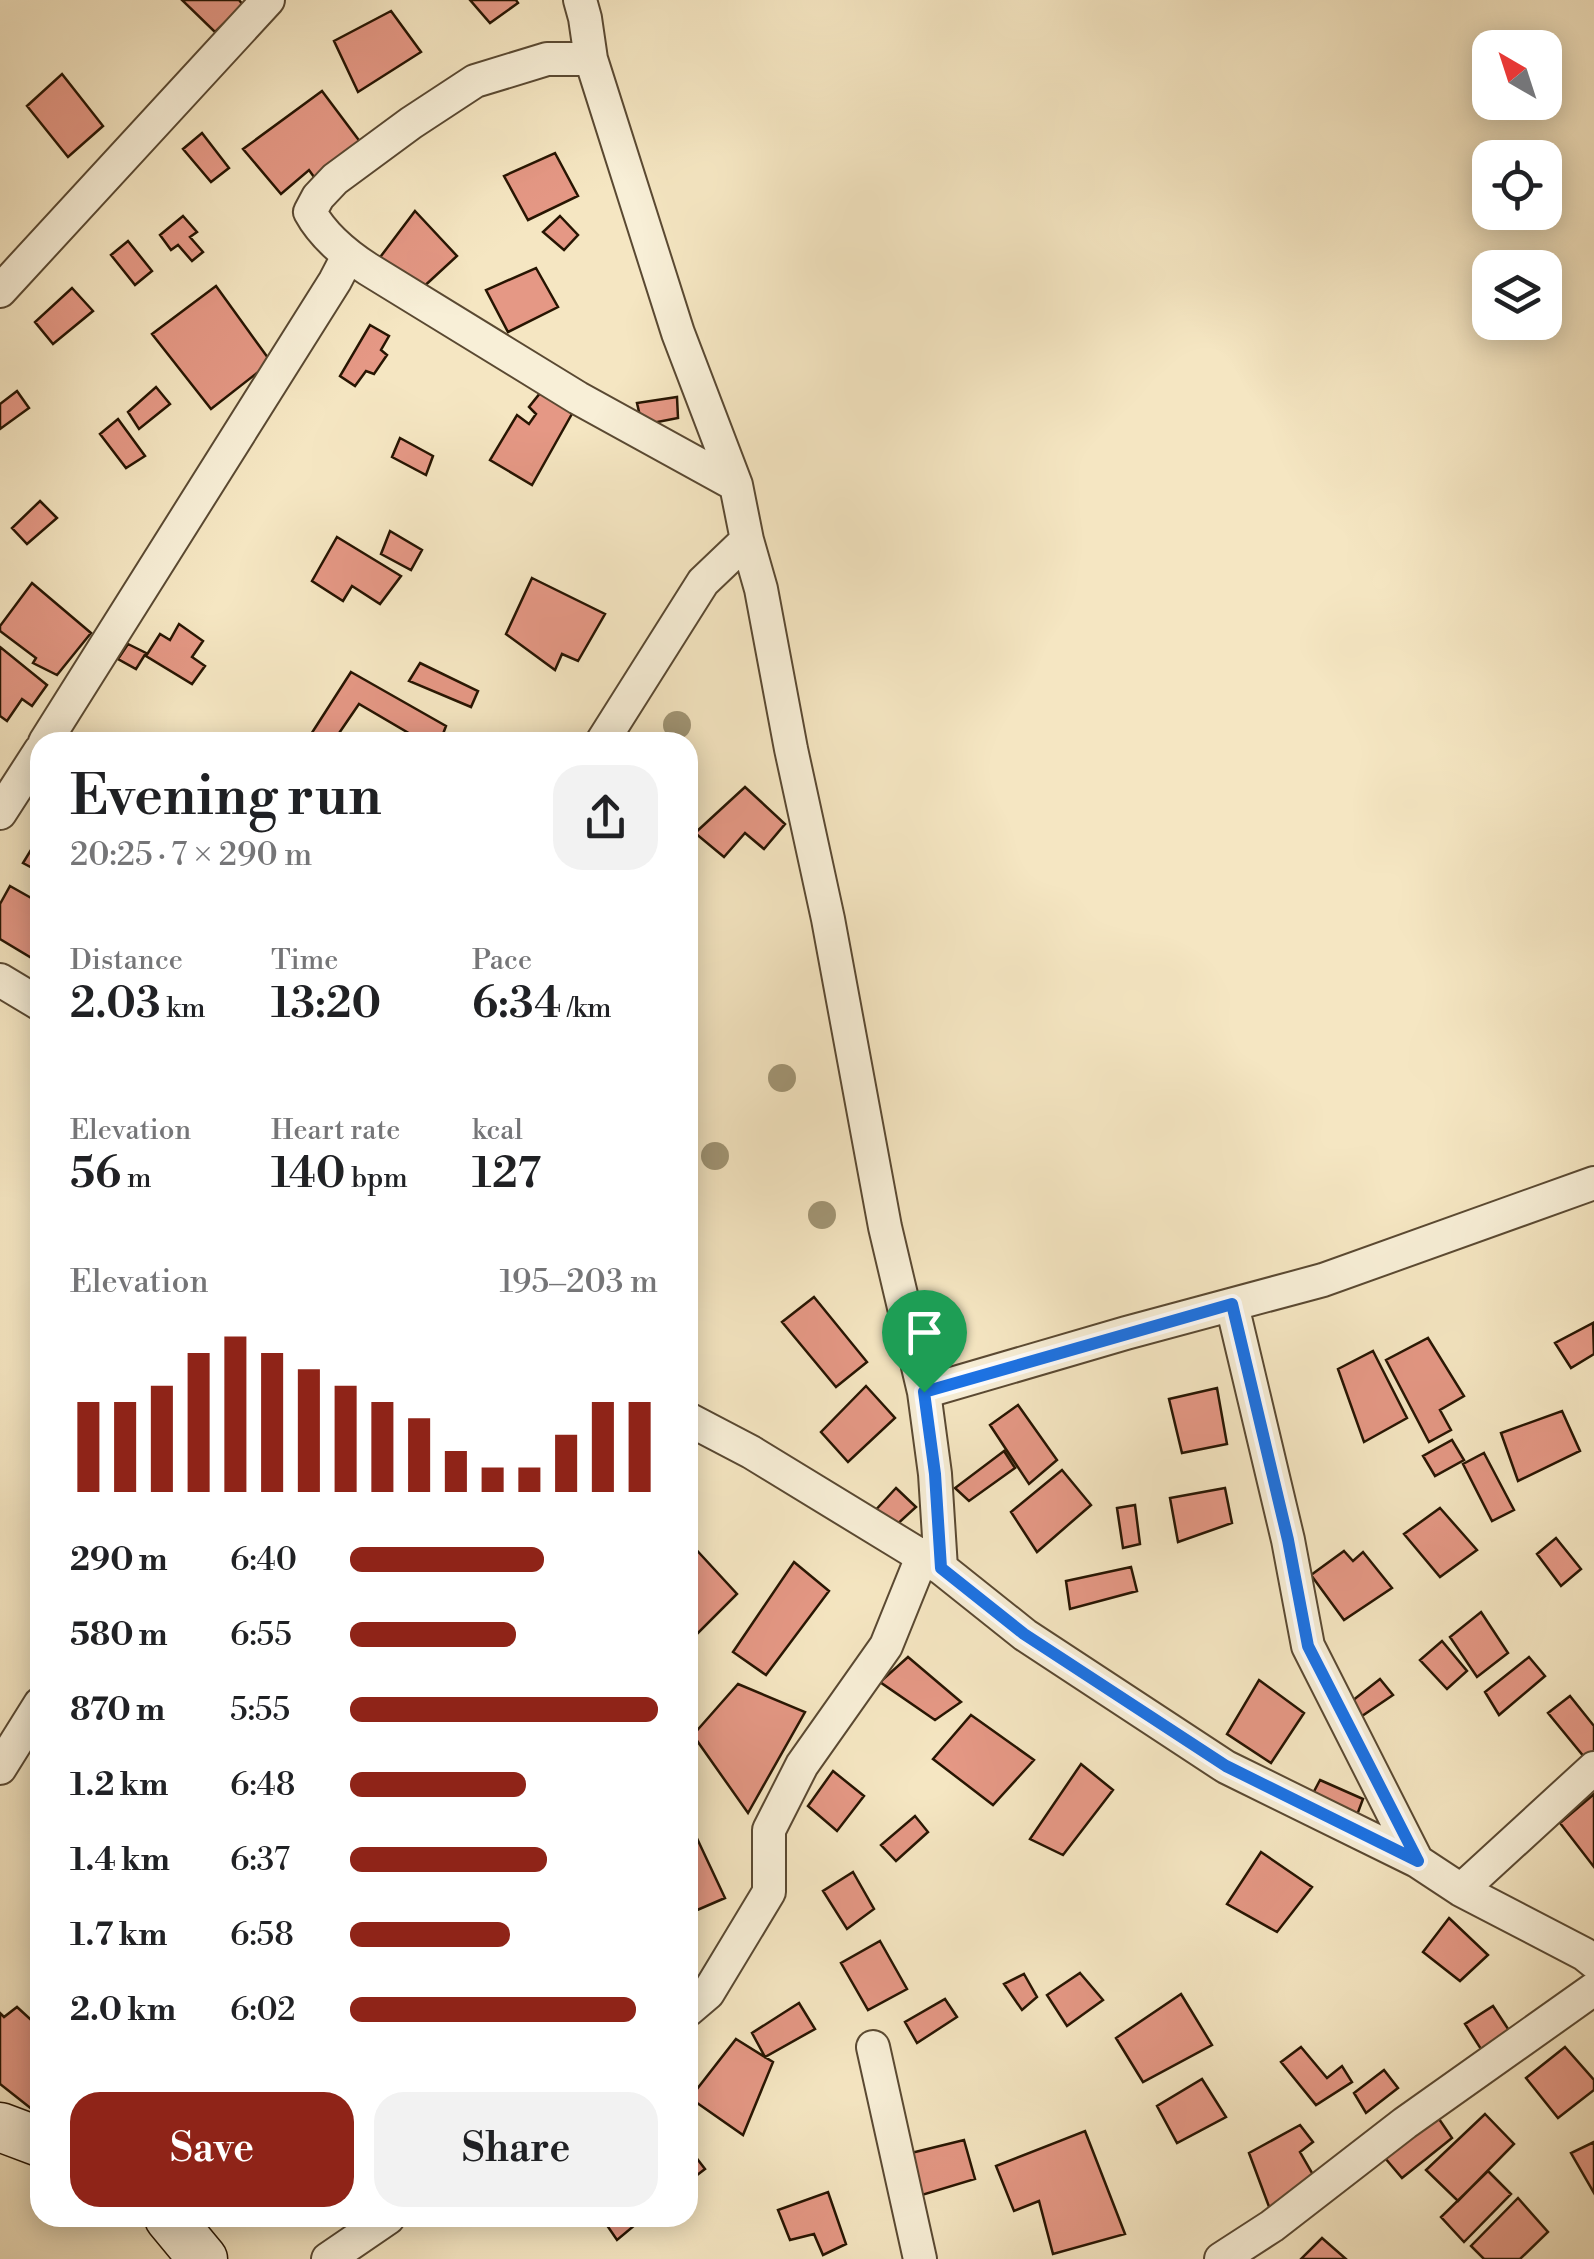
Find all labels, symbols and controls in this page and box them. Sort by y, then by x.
north arrow [1472,30,1562,120]
map controls [1472,30,1562,340]
button: locate [1472,140,1562,230]
button: layers [1472,250,1562,340]
text: Evening run [70,763,382,832]
button: share [553,765,658,870]
text: 20:25 · 7 × 290 m [70,835,312,875]
text: Distance [70,943,183,978]
text: Time [271,943,338,978]
text: Pace [472,943,532,978]
text: 2.03 [70,978,161,1031]
text: 13:20 [271,978,381,1031]
text: 6:34 [472,978,561,1031]
text: km [161,991,205,1026]
text: /km [561,991,612,1026]
text: Elevation [70,1113,191,1148]
text: Heart rate [271,1113,400,1148]
text: kcal [472,1113,523,1148]
text: 56 [70,1148,121,1201]
text: 140 [271,1148,345,1201]
text: 127 [472,1148,541,1201]
text: m [121,1161,152,1196]
text: bpm [345,1161,408,1196]
text: Elevation [70,1262,209,1302]
text: 195–203 m [499,1262,658,1302]
pin [882,1290,967,1393]
icon: arrive [897,1305,952,1360]
text: 290 m [70,1540,168,1580]
text: 6:40 [230,1540,297,1580]
text: 580 m [70,1615,168,1655]
text: 6:55 [230,1615,292,1655]
text: 870 m [70,1690,165,1730]
text: 5:55 [230,1690,290,1730]
text: 1.2 km [70,1765,168,1805]
text: 6:48 [230,1765,295,1805]
text: 1.4 km [70,1840,170,1880]
text: 6:37 [230,1840,290,1880]
text: 1.7 km [70,1915,167,1955]
text: 6:58 [230,1915,294,1955]
text: 2.0 km [70,1990,176,2030]
text: 6:02 [230,1990,296,2030]
button: Save [70,2092,354,2207]
button: Share [374,2092,658,2207]

